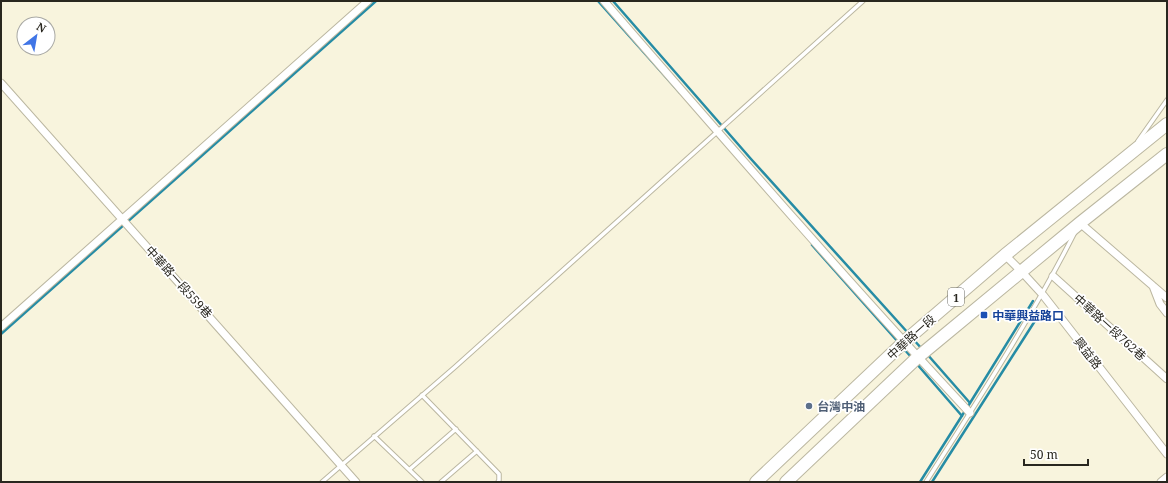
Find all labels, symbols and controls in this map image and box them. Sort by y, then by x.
north arrow [16,16,56,56]
text: N [34,18,49,36]
street label: 中華路一段559巷 [142,242,216,322]
road number: 1 [948,288,964,306]
street label: 中華路一段762巷 [1070,290,1150,364]
place label: 中華興益路口 [992,307,1064,324]
marker: 中華興益路口 [979,310,989,320]
street label: 中華路一段 [883,311,939,363]
street label: 興益路 [1070,334,1106,372]
place label: 台灣中油 [817,398,865,415]
marker: 台灣中油 [804,401,814,411]
scale bar [1024,441,1088,467]
text: 50 m [1030,446,1058,463]

